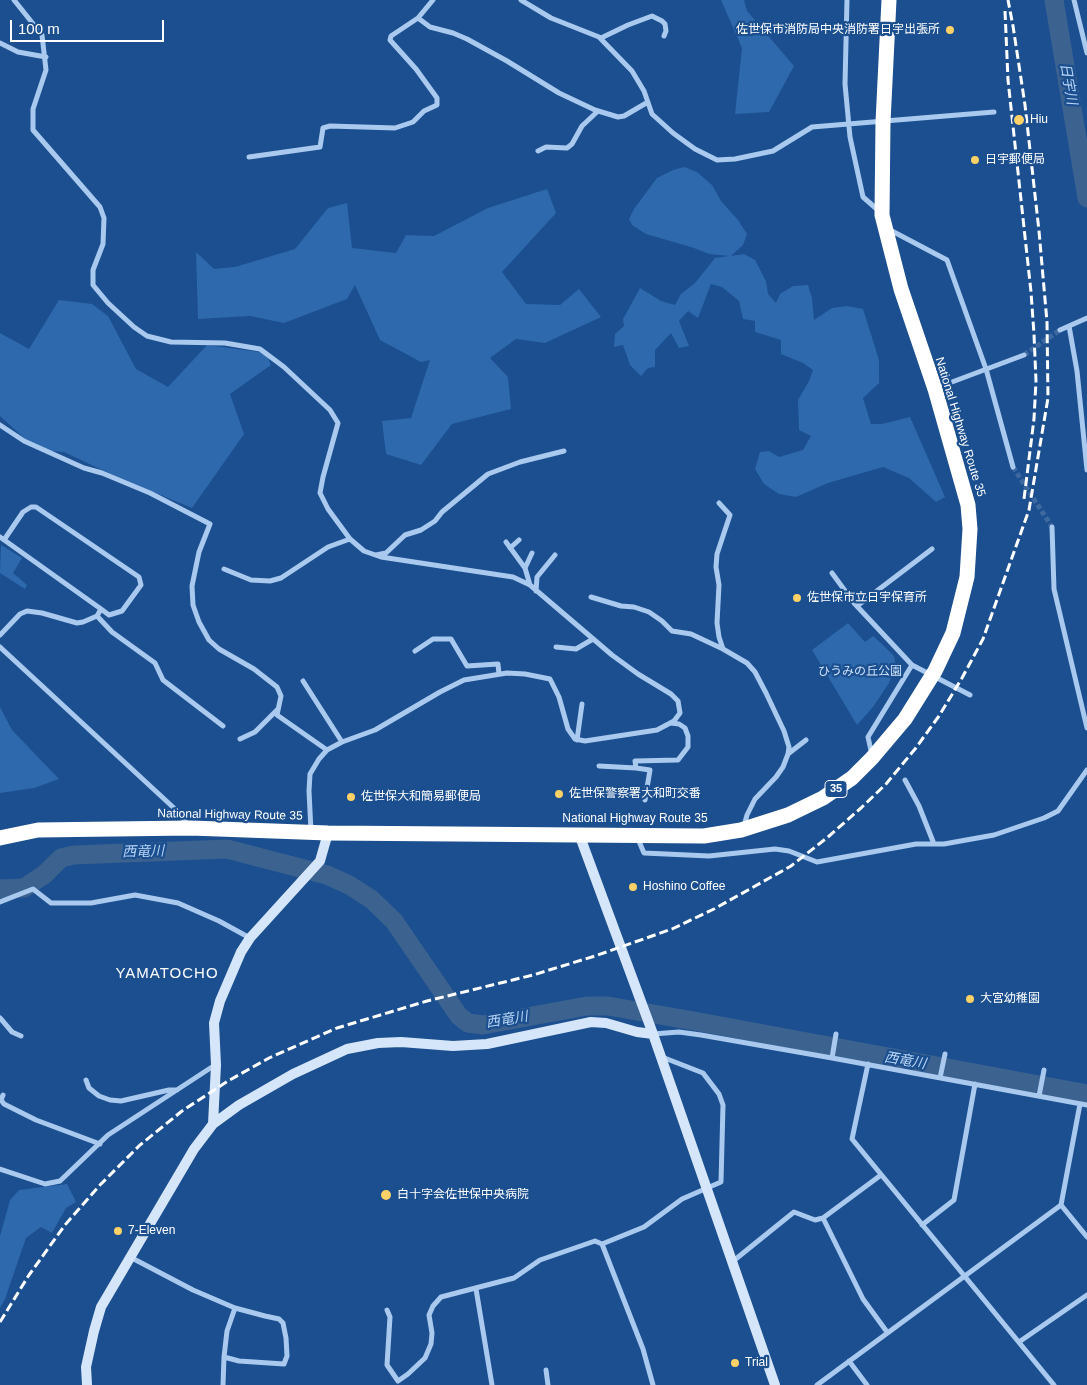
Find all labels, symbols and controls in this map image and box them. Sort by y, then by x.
scale bar [12,10,166,42]
text: 100 m [18,20,60,37]
place label: 佐世保市消防局中央消防署日宇出張所 [736,23,940,37]
marker: 佐世保市消防局中央消防署日宇出張所 [944,24,956,36]
water label: 日宇川 [1056,62,1080,106]
marker: Hiu [1012,113,1026,127]
place label: Hiu [1030,113,1048,127]
place label: 日宇郵便局 [985,153,1045,167]
marker: 日宇郵便局 [969,154,981,166]
street label: National Highway Route 35 [932,355,988,499]
place label: 佐世保市立日宇保育所 [807,591,927,605]
marker: 佐世保市立日宇保育所 [791,592,803,604]
park label: ひうみの丘公園 [818,665,902,679]
road number: 35 [825,781,847,798]
place label: 佐世保警察署大和町交番 [569,787,701,801]
marker: 佐世保警察署大和町交番 [553,788,565,800]
place label: 佐世保大和簡易郵便局 [361,790,481,804]
marker: 佐世保大和簡易郵便局 [345,791,357,803]
street label: National Highway Route 35 [157,807,303,823]
street label: National Highway Route 35 [562,812,708,826]
water label: 西竜川 [122,843,164,861]
place label: Hoshino Coffee [643,880,726,894]
marker: Hoshino Coffee [627,881,639,893]
district label: YAMATOCHO [114,965,220,983]
place label: 大宮幼稚園 [980,992,1040,1006]
marker: 大宮幼稚園 [964,993,976,1005]
water label: 西竜川 [485,1008,529,1032]
water label: 西竜川 [883,1049,927,1073]
marker: 白十字会佐世保中央病院 [379,1188,393,1202]
place label: 白十字会佐世保中央病院 [397,1188,529,1202]
place label: 7-Eleven [128,1224,175,1238]
marker: 7-Eleven [112,1225,124,1237]
place label: Trial [745,1356,768,1370]
marker: Trial [729,1357,741,1369]

